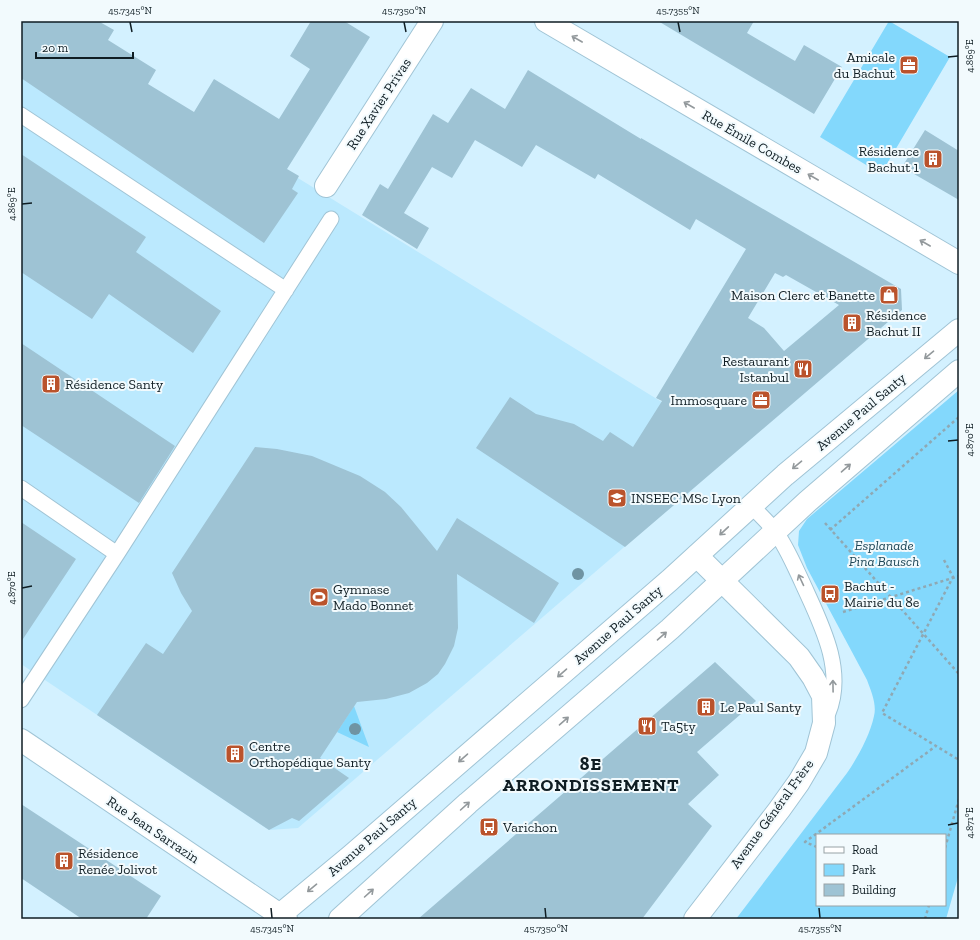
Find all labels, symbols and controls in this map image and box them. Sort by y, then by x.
text: 45.7345°N [108,5,152,17]
text: 45.7350°N [382,5,427,17]
text: 45.7355°N [656,5,700,17]
scale bar [36,34,133,60]
one-way arrow [572,35,583,43]
text: 4.869°E [964,39,976,73]
text: 20 m [42,41,69,55]
place label: Amicale du Bachut [834,49,896,82]
office icon: Amicale du Bachut [898,54,920,76]
street label: Rue Xavier Privas [343,55,415,153]
one-way arrow [683,100,695,108]
street label: Rue Émile Combes [699,107,805,177]
place label: Résidence Bachut 1 [859,143,920,176]
building icon: Résidence Bachut 1 [922,148,944,170]
one-way arrow [807,173,819,181]
text: 4.869°E [6,187,18,221]
one-way arrow [920,239,931,247]
shop icon: Maison Clerc et Banette [878,284,900,306]
place label: Maison Clerc et Banette [731,287,875,304]
place label: Résidence Bachut II [866,307,927,340]
building icon: Résidence Bachut II [841,312,863,334]
one-way arrow [924,351,934,360]
place label: Restaurant Istanbul [722,353,790,386]
restaurant icon: Restaurant Istanbul [792,358,814,380]
street label: Avenue Paul Santy [813,369,910,454]
building icon: Résidence Santy [40,373,62,395]
place label: Résidence Santy [65,376,164,393]
office icon: Immosquare [750,389,772,411]
place label: Immosquare [670,392,747,409]
text: 4.870°E [964,423,976,457]
one-way arrow [791,461,802,470]
one-way arrow [841,464,852,473]
school or university icon: INSEEC MSc Lyon [606,487,628,509]
place label: INSEEC MSc Lyon [631,490,741,507]
one-way arrow [719,526,730,535]
park label: Esplanade Pina Bausch [849,537,919,570]
text: 4.870°E [6,571,18,605]
one-way arrow [797,574,804,586]
place label: Bachut - Mairie du 8e [844,578,920,611]
place label: Gymnase Mado Bonnet [333,581,414,614]
street label: Avenue Paul Santy [570,581,666,668]
bus stop icon: Bachut - Mairie du 8e [819,583,841,605]
sports icon: Gymnase Mado Bonnet [308,586,330,608]
one-way arrow [657,632,668,641]
one-way arrow [557,668,567,678]
one-way arrow [829,680,837,693]
building icon: Le Paul Santy [695,696,717,718]
place label: Le Paul Santy [720,699,802,716]
restaurant icon: Ta5ty [636,715,658,737]
one-way arrow [558,716,569,725]
place label: Ta5ty [661,718,696,735]
place label: Centre Orthopédique Santy [249,738,372,771]
building icon: Centre Orthopédique Santy [224,743,246,765]
one-way arrow [458,753,469,762]
district label: 8E ARRONDISSEMENT [502,753,680,796]
street label: Avenue Général Frère [727,756,818,872]
street label: Rue Jean Sarrazin [104,793,202,867]
street label: Avenue Paul Santy [324,793,420,880]
one-way arrow [460,801,470,810]
text: 4.871°E [964,807,976,839]
bus stop icon: Varichon [478,816,500,838]
place label: Varichon [502,819,557,836]
legend [816,834,946,906]
text: Road [852,843,878,857]
place label: Résidence Renée Jolivot [78,845,158,878]
building icon: Résidence Renée Jolivot [53,850,75,872]
text: Park [852,863,877,877]
text: Building [852,883,896,897]
one-way arrow [306,884,317,893]
one-way arrow [364,888,374,897]
text: 45.7345°N [250,923,294,935]
text: 45.7350°N [524,923,569,935]
text: 45.7355°N [798,923,842,935]

